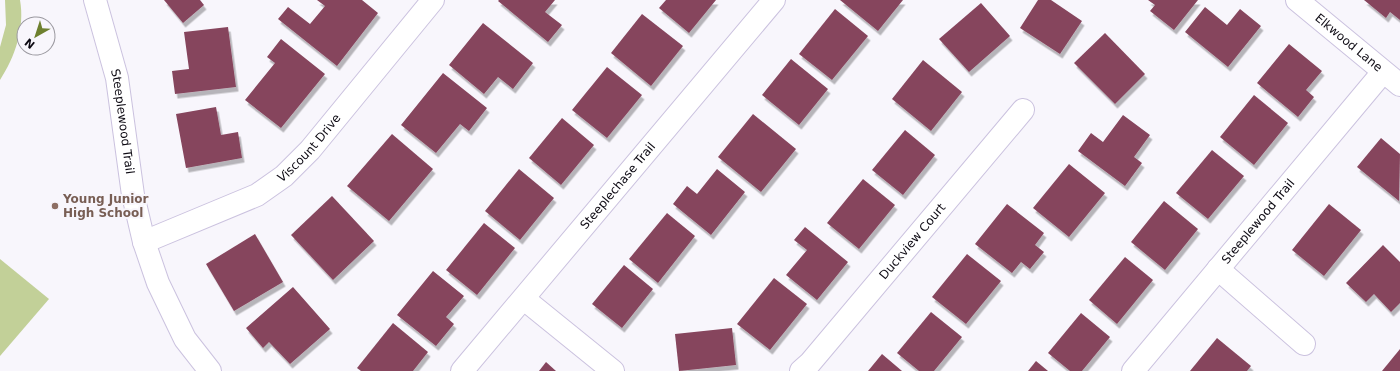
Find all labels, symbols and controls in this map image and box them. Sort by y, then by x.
street label: Elkwood Lane [1312,11,1385,74]
north arrow [16,16,56,56]
text: N [22,35,38,51]
street label: Steeplewood Trail [108,67,137,175]
street label: Viscount Drive [275,111,344,185]
street label: Steeplechase Trail [577,140,658,232]
street label: Steeplewood Trail [1219,176,1297,267]
place label: Young Junior High School [62,192,149,220]
street label: Duckview Court [876,200,948,282]
marker: Young Junior High School [50,201,60,211]

